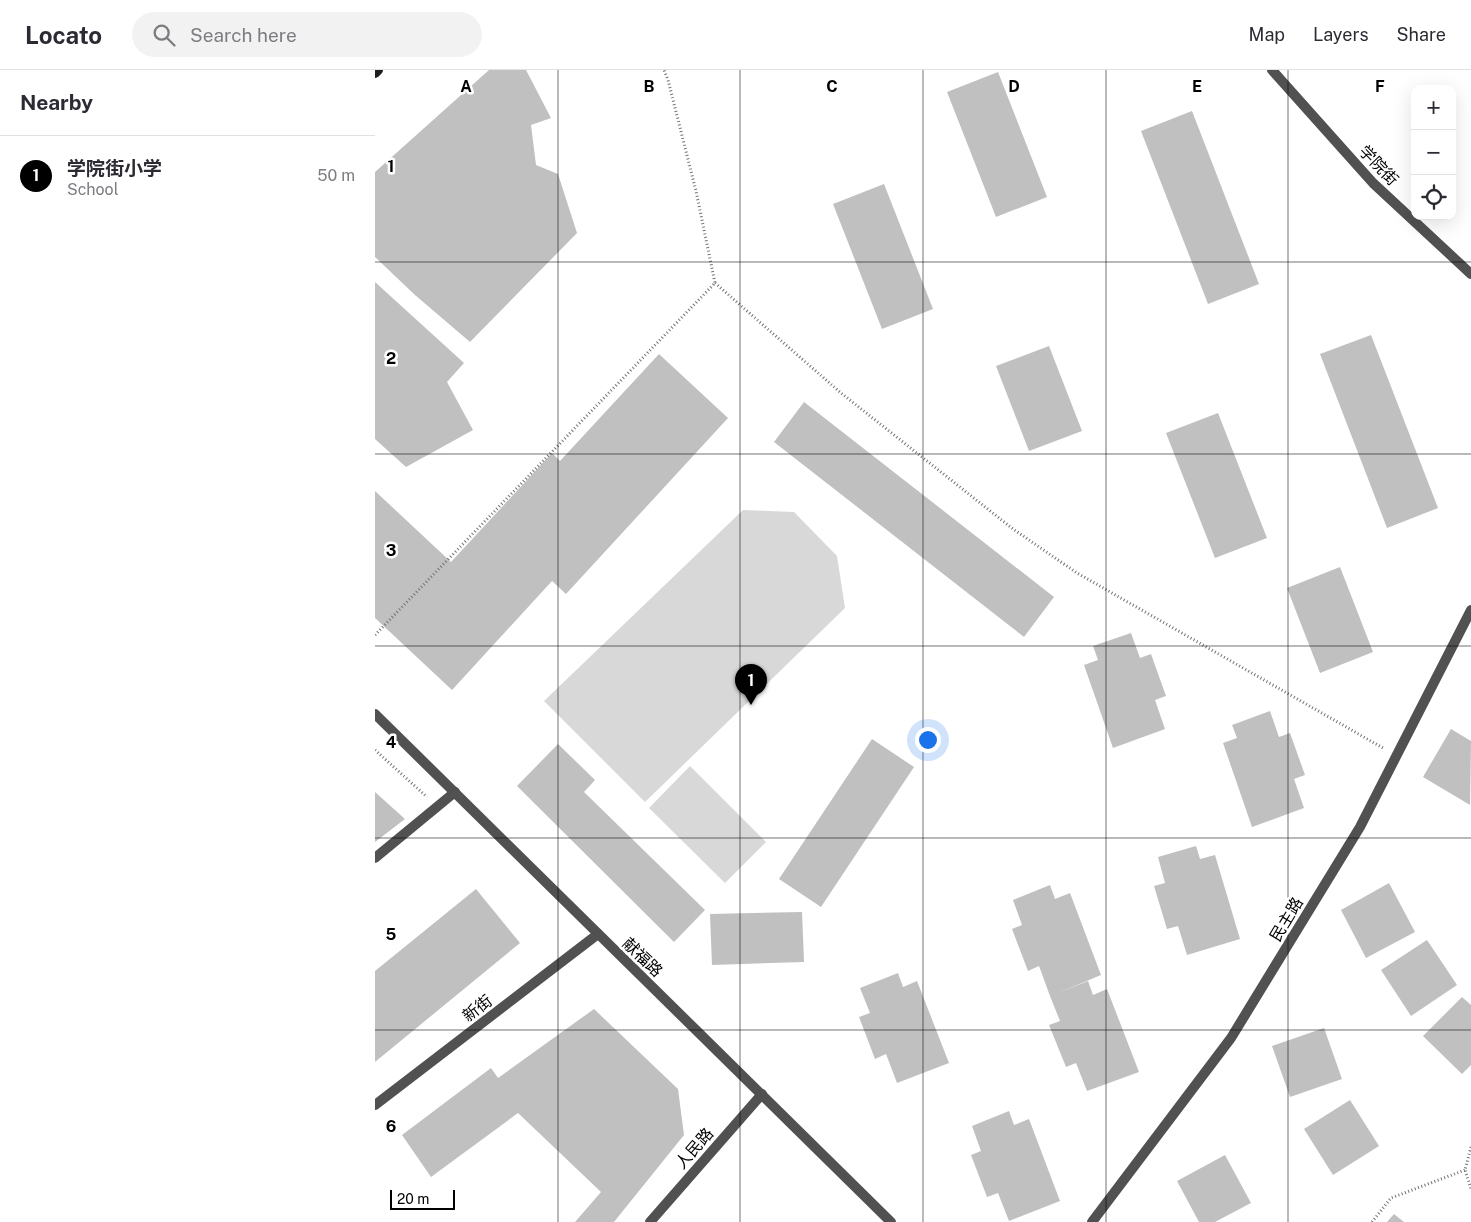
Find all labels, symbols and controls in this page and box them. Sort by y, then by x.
search box [132,12,482,57]
text: Locato [25,21,102,49]
icon: search [150,21,178,49]
text: Search here [190,24,297,46]
text: Map [1249,24,1285,45]
text: Layers [1313,24,1369,45]
text: Share [1397,24,1446,45]
text: A [460,77,472,96]
text: B [644,77,655,96]
text: C [826,77,838,96]
text: D [1008,77,1020,96]
text: E [1192,77,1202,96]
text: F [1375,77,1385,96]
map controls [1411,85,1456,220]
button: + [1411,85,1456,130]
text: Nearby [20,90,93,115]
button: − [1411,130,1456,175]
street label: 学院街 [1355,141,1402,189]
text: 学院街小学 [67,157,162,179]
text: 1 [388,157,394,176]
text: 1 [33,166,39,185]
text: 50 m [317,166,355,185]
button: locate [1411,175,1456,220]
text: School [67,180,118,199]
text: 2 [386,349,396,368]
text: 3 [386,541,396,560]
pin: 1 [735,664,767,705]
your location [915,727,941,753]
text: 4 [386,733,397,752]
street label: 民主路 [1266,894,1307,945]
text: 5 [386,925,397,944]
street label: 献福路 [619,934,667,981]
street label: 新街 [459,991,496,1026]
text: 6 [386,1117,396,1136]
street label: 人民路 [671,1124,717,1173]
scale bar [390,1187,455,1210]
text: 20 m [397,1191,429,1207]

